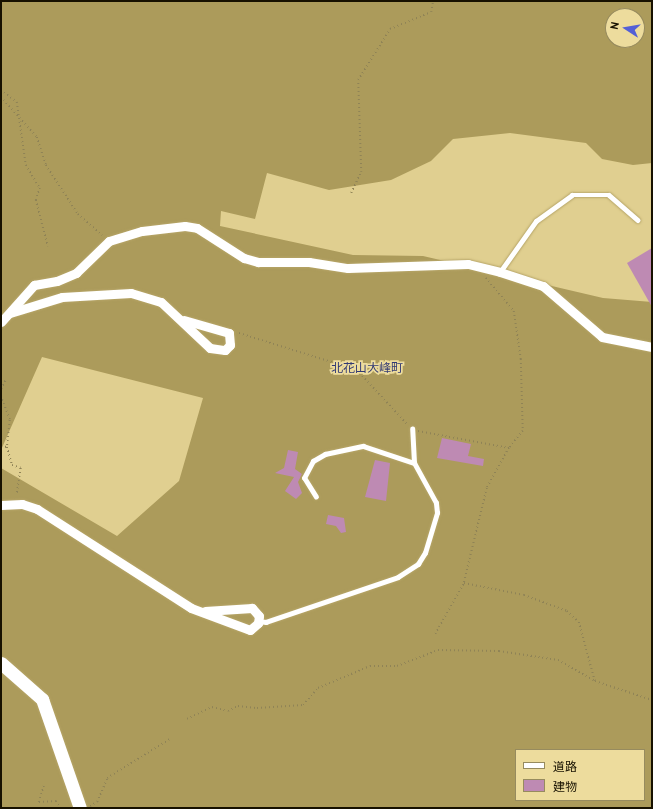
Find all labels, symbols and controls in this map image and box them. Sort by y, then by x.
north arrow [605,8,645,48]
text: N [607,21,622,31]
district label: 北花山大峰町 [331,361,403,375]
legend [515,749,645,801]
text: 道路 [553,759,577,774]
text: 建物 [553,779,577,794]

